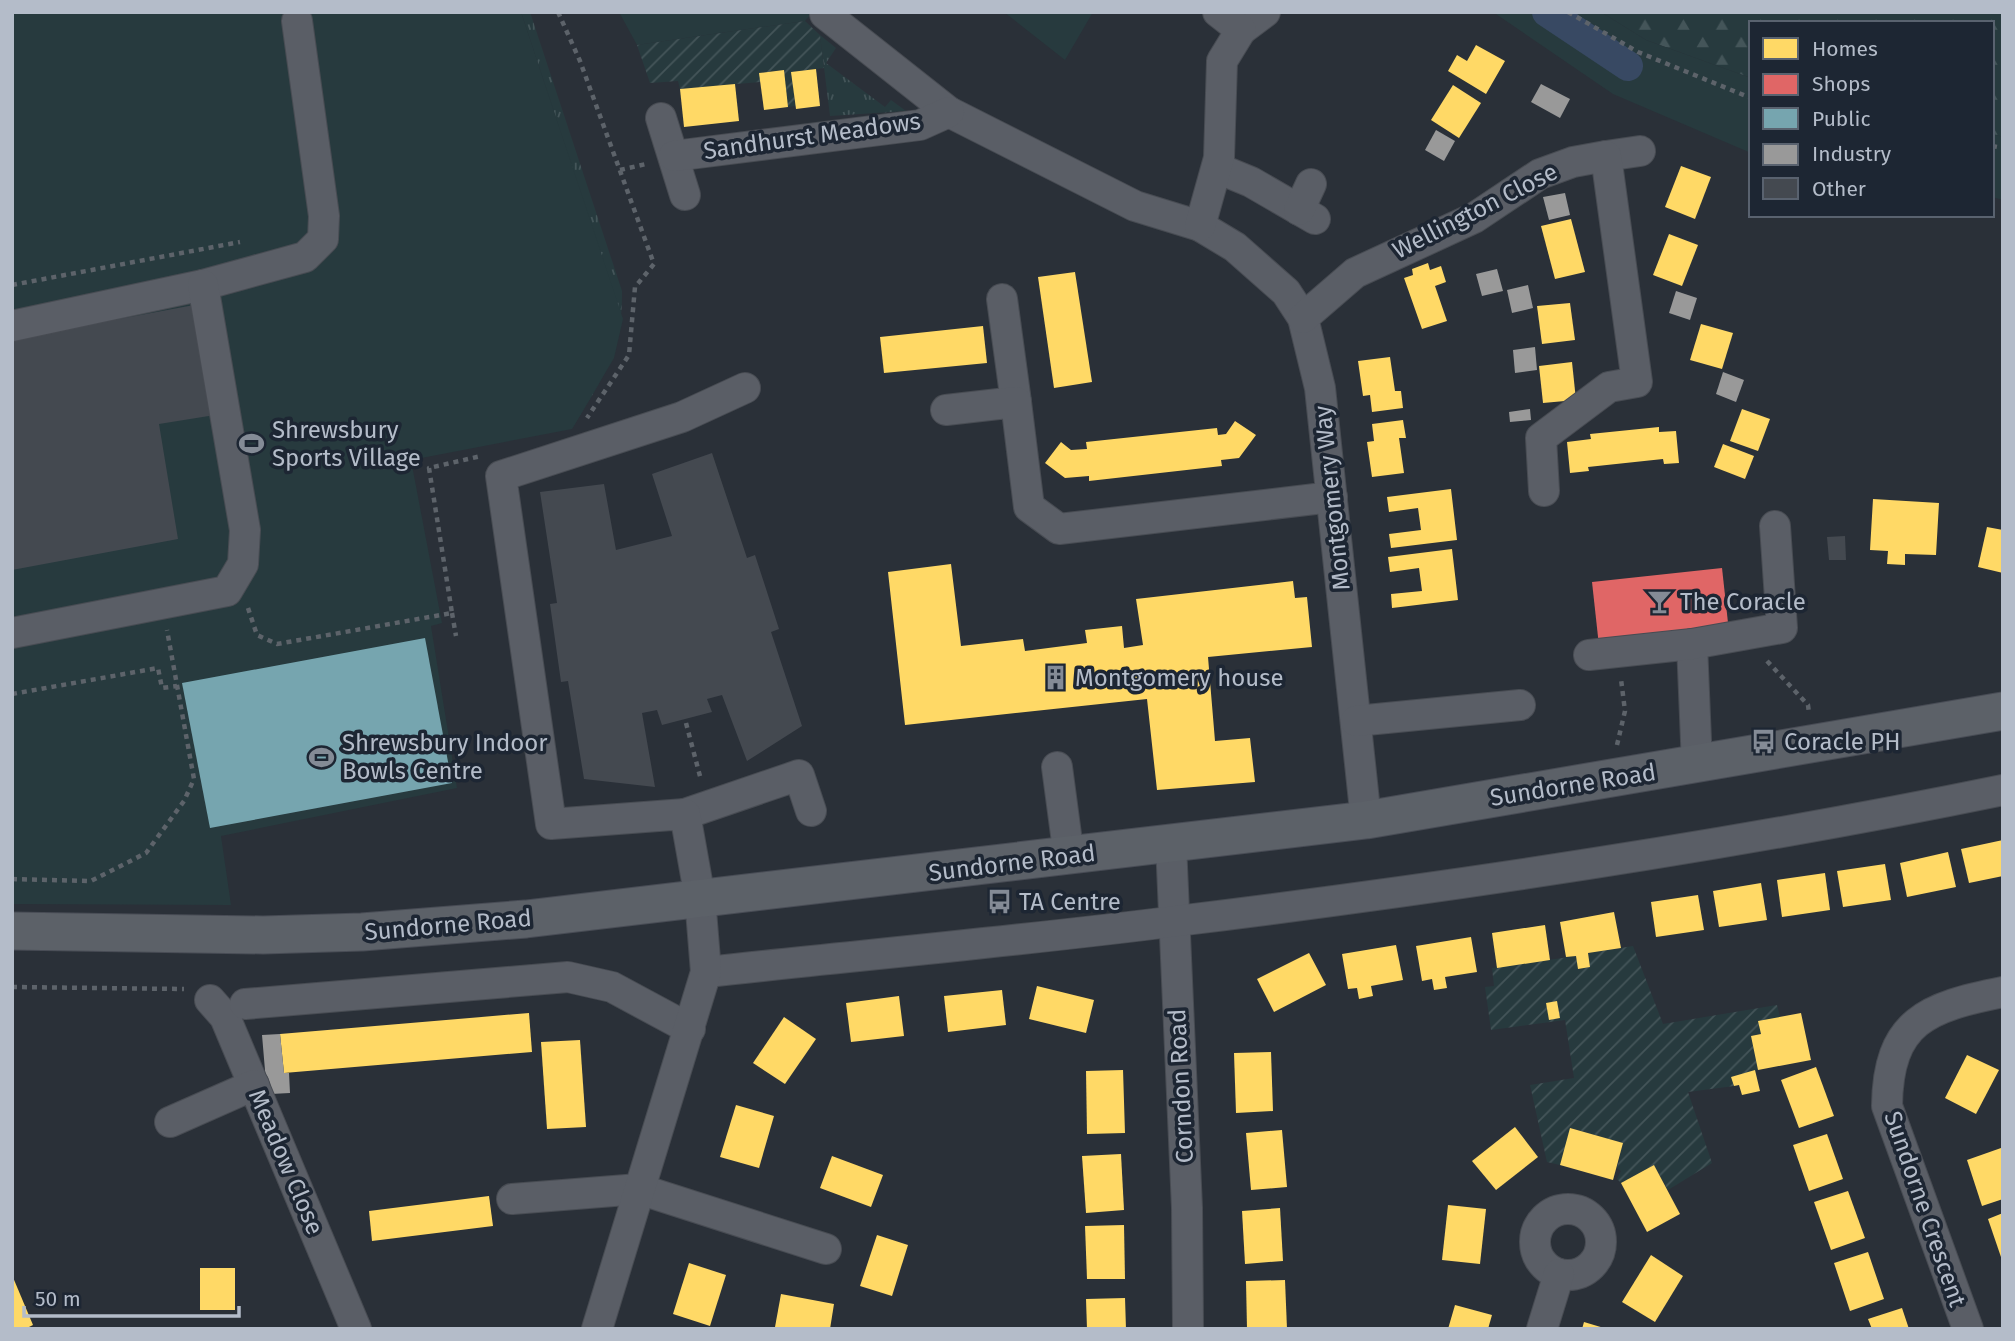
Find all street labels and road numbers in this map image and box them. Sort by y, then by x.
street label: Sandhurst Meadows [702,107,922,165]
street label: Wellington Close [1388,157,1562,265]
street label: Montgomery Way [1308,404,1356,592]
street label: Sundorne Road [1488,758,1658,812]
street label: Sundorne Road [927,839,1097,887]
street label: Sundorne Road [363,904,533,946]
street label: Corndon Road [1163,1008,1199,1164]
street label: Meadow Close [243,1085,329,1239]
street label: Sundorne Crescent [1878,1108,1972,1311]

